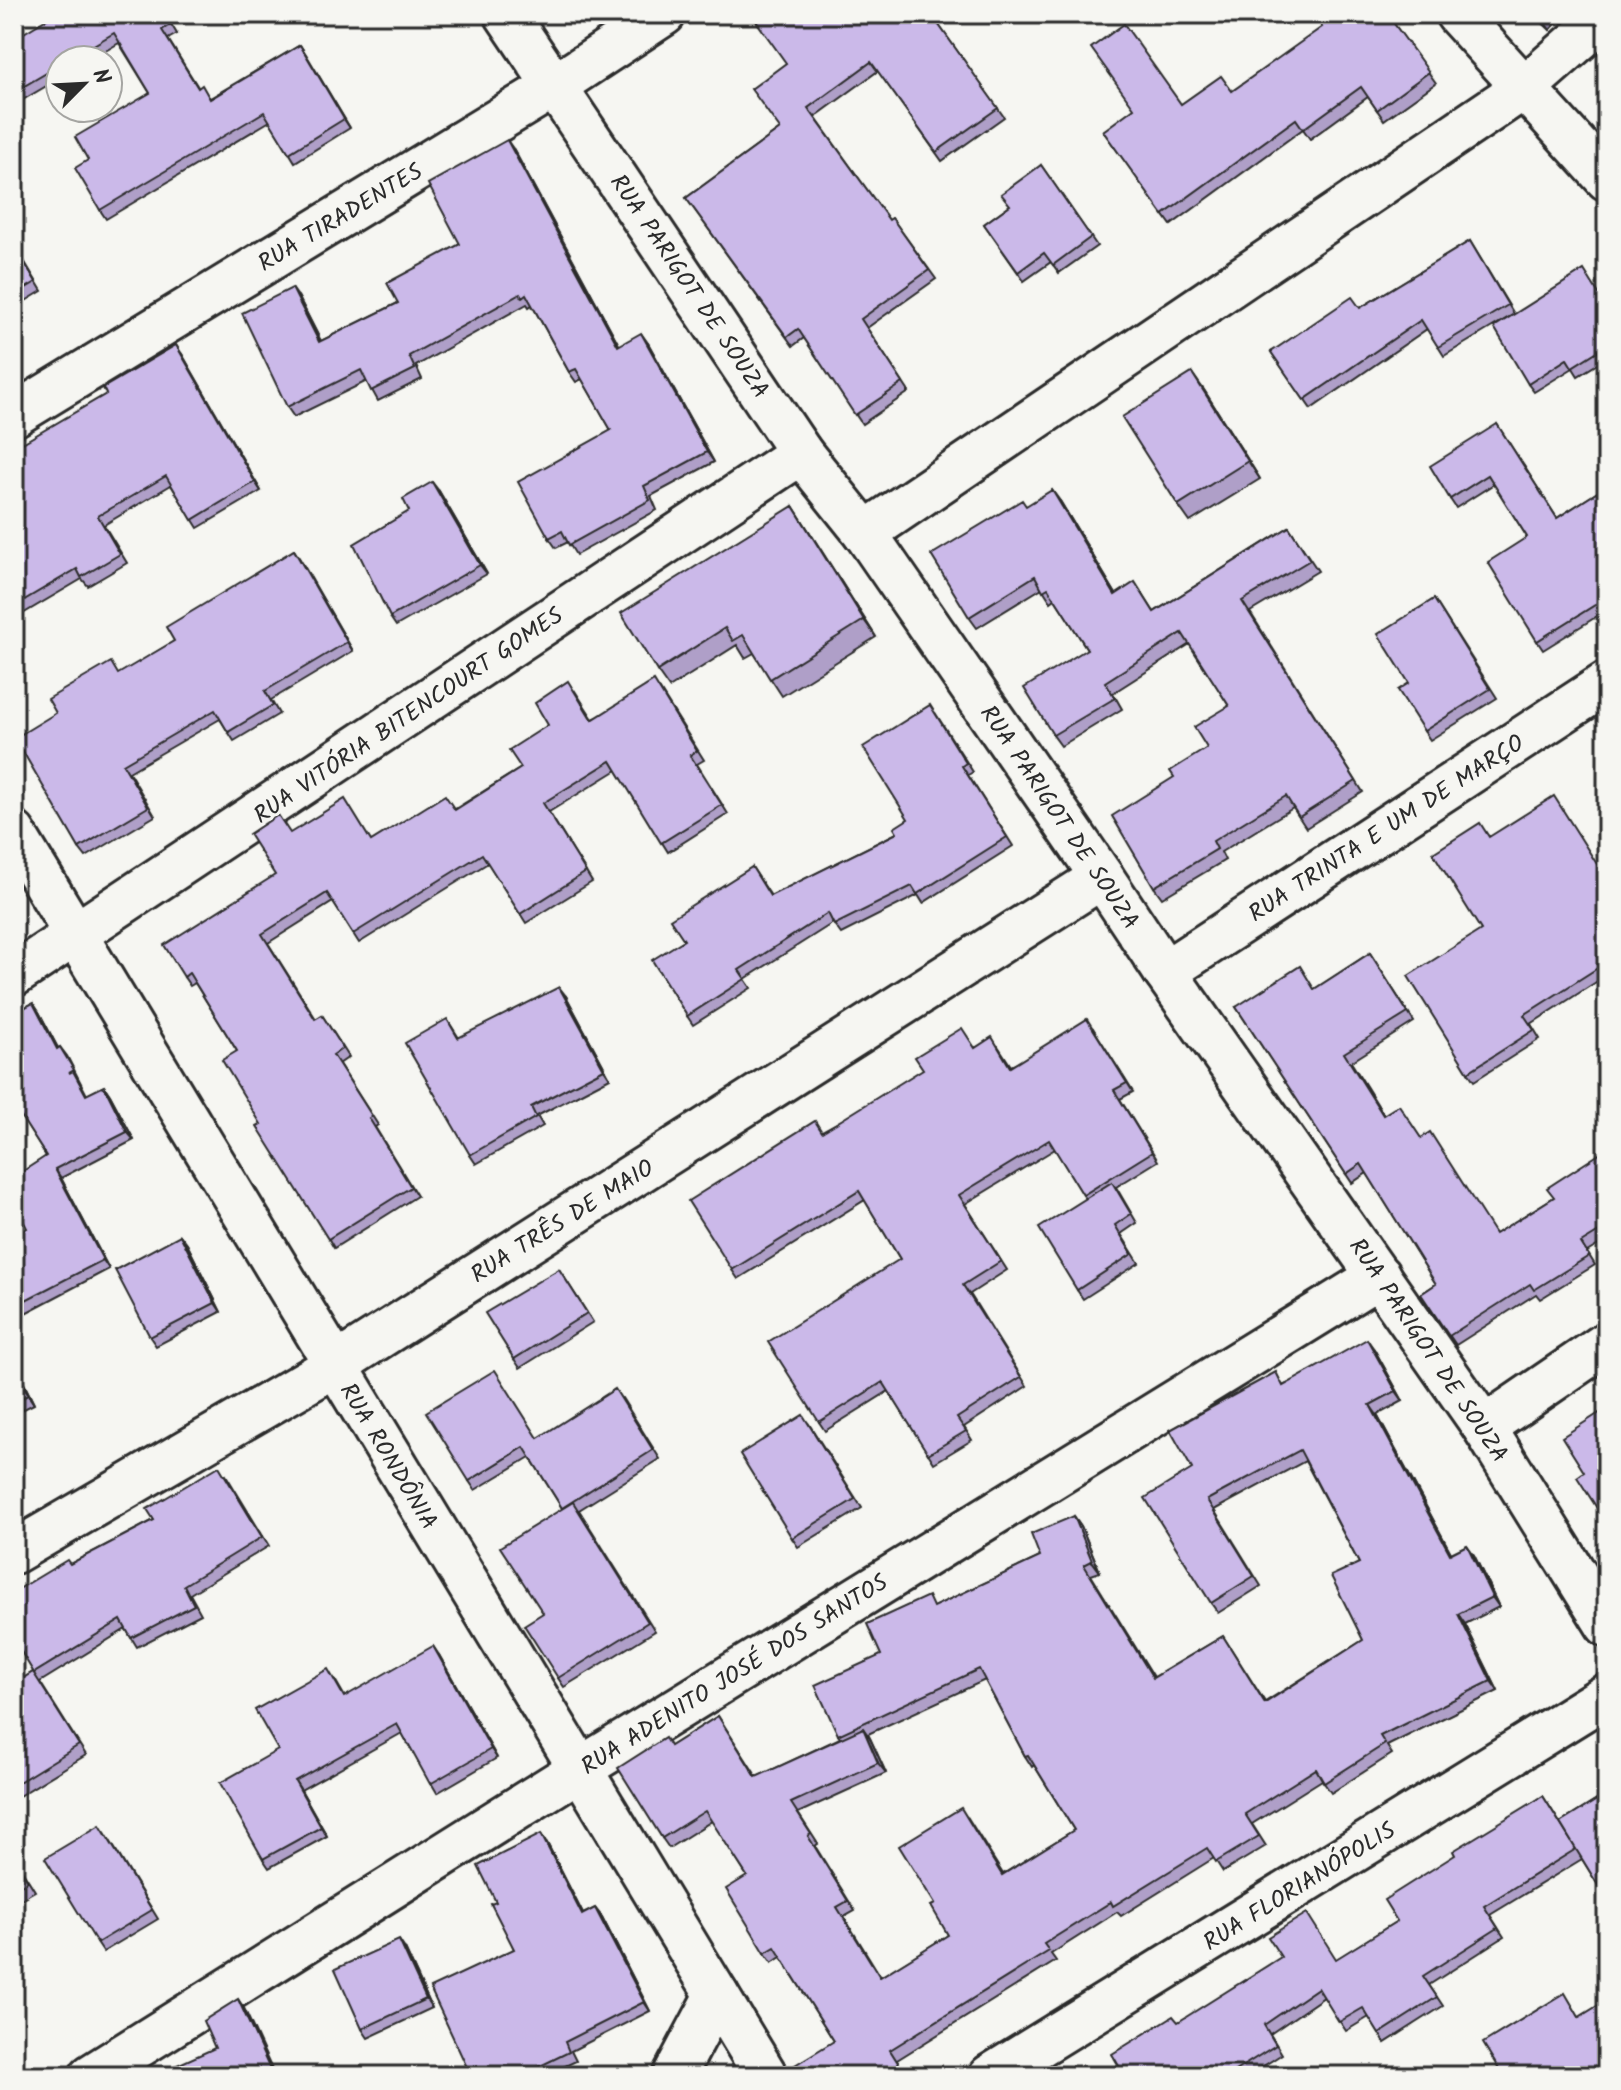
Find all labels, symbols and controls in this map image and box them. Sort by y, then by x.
north arrow [44,44,124,124]
text: N [81,63,119,90]
street label: RUA TIRADENTES [251,153,431,283]
street label: RUA PARIGOT DE SOUZA [599,167,779,407]
street label: RUA VITÓRIA BITENCOURT GOMES [246,597,572,835]
street label: RUA PARIGOT DE SOUZA [969,698,1149,938]
street label: RUA TRINTA E UM DE MARÇO [1241,725,1533,933]
street label: RUA TRÊS DE MAIO [463,1150,663,1295]
street label: RUA PARIGOT DE SOUZA [1338,1231,1518,1471]
street label: RUA RONDÔNIA [328,1376,447,1538]
street label: RUA ADENITO JOSÉ DOS SANTOS [573,1564,896,1786]
street label: RUA FLORIANÓPOLIS [1196,1812,1404,1962]

